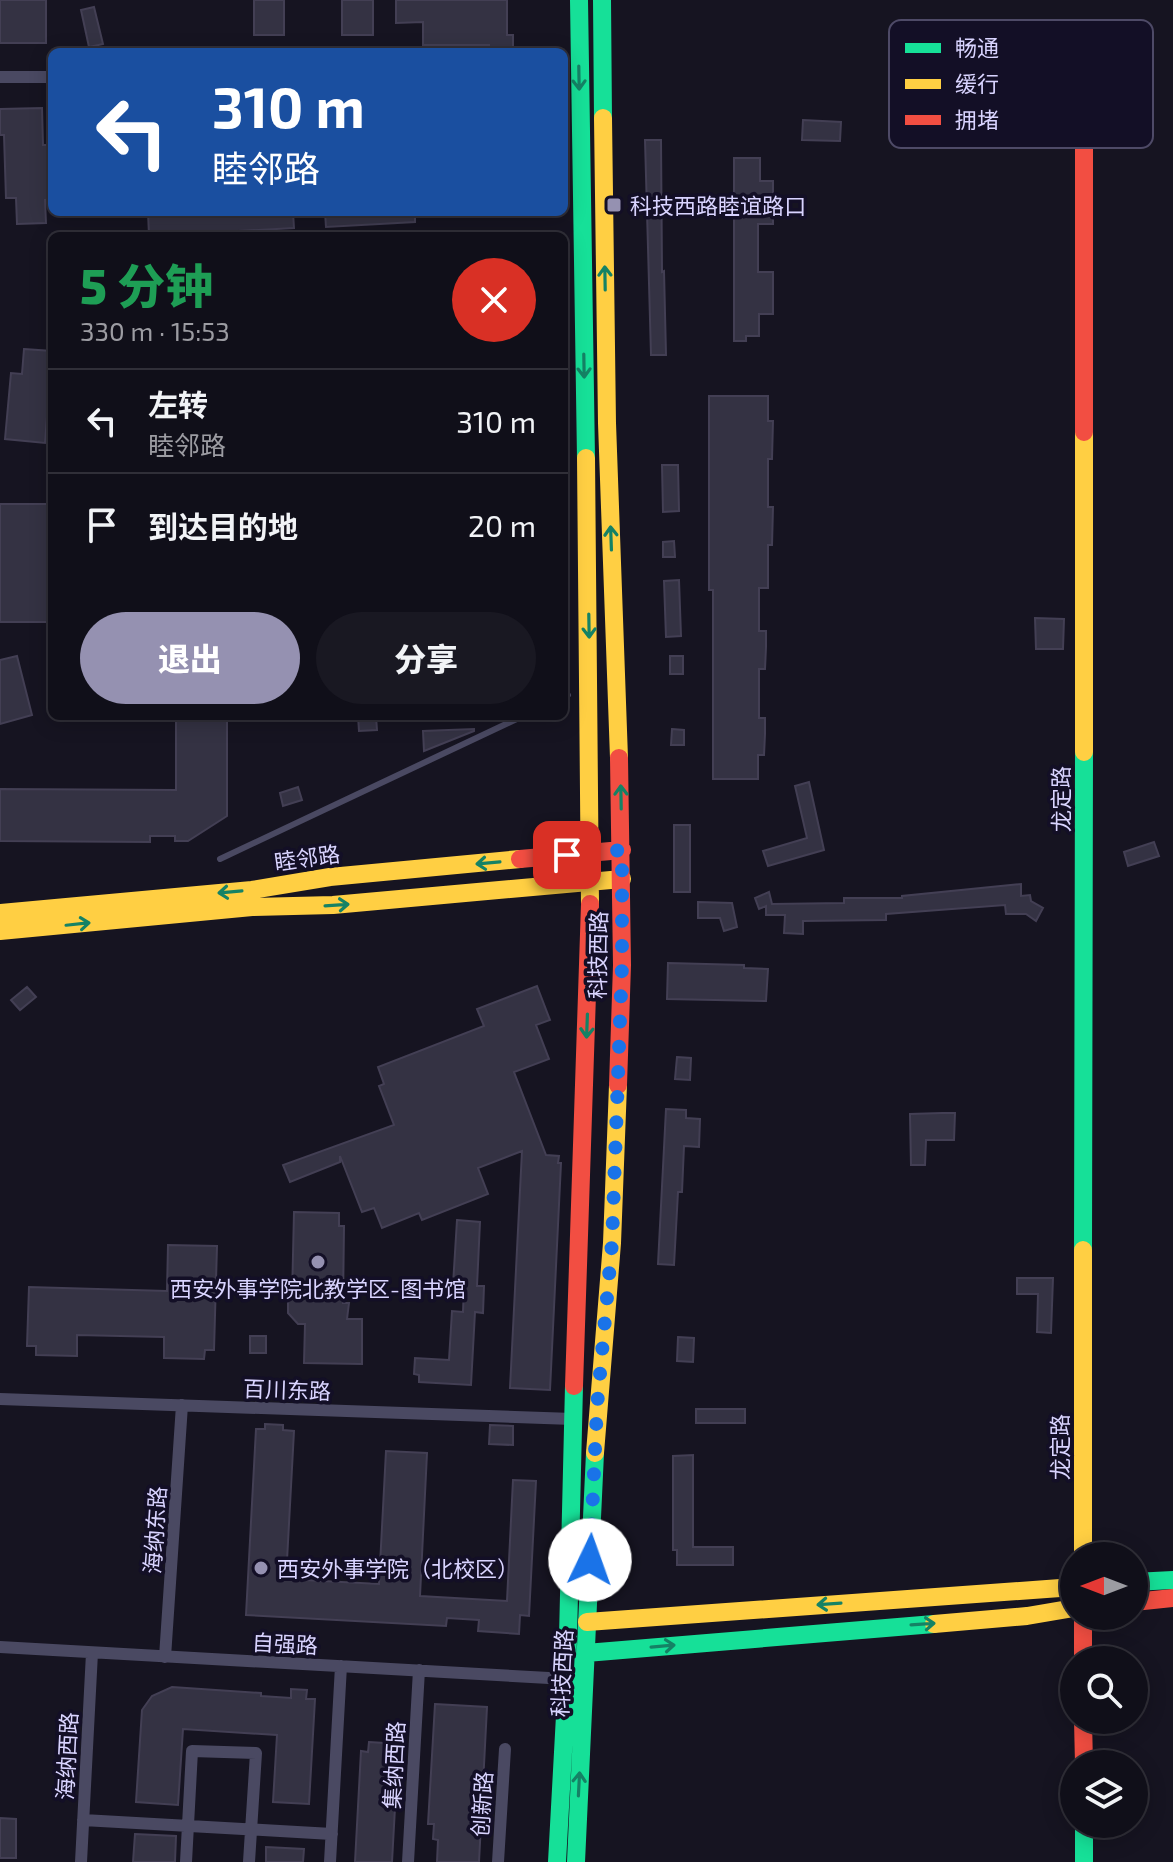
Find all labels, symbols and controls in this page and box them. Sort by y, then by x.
legend [889,20,1153,148]
text: 畅通 [955,34,999,60]
one-way arrow [571,64,587,91]
text: 缓行 [955,70,999,96]
text: 310 m [212,72,365,139]
icon: left [80,80,184,184]
text: 拥堵 [955,106,999,132]
text: 睦邻路 [212,146,320,189]
place label: 科技西路睦谊路口 [630,192,806,218]
marker: 科技西路睦谊路口 [605,196,623,214]
text: 5 分钟 [80,256,213,314]
button: close [452,258,536,342]
one-way arrow [597,265,613,292]
text: 330 m · 15:53 [80,315,230,346]
one-way arrow [576,352,592,379]
text: 左转 [148,386,208,422]
icon: left [80,399,124,443]
text: 310 m [456,403,536,439]
text: 睦邻路 [148,429,226,460]
icon: arrive [80,503,124,547]
text: 20 m [468,507,536,543]
text: 到达目的地 [148,508,298,544]
one-way arrow [604,525,619,552]
button: 退出 [80,612,300,704]
button: 分享 [316,612,536,704]
one-way arrow [581,612,597,639]
street label: 龙定路 [1047,766,1073,832]
one-way arrow [613,784,629,811]
pin [533,821,601,889]
icon: arrive [545,833,589,877]
street label: 睦邻路 [273,840,341,874]
one-way arrow [475,855,502,870]
one-way arrow [217,884,244,899]
one-way arrow [323,897,350,912]
street label: 科技西路 [583,911,611,999]
one-way arrow [64,916,91,931]
one-way arrow [580,1012,595,1039]
marker: 西安外事学院北教学区-图书馆 [309,1253,327,1271]
place label: 西安外事学院北教学区-图书馆 [170,1275,466,1301]
street label: 百川东路 [243,1374,331,1404]
street label: 龙定路 [1046,1414,1072,1480]
street label: 海纳东路 [138,1485,170,1575]
position arrow [548,1518,632,1602]
north arrow [1060,1542,1148,1630]
map controls [1060,1542,1148,1838]
place label: 西安外事学院（北校区） [277,1555,519,1581]
marker: 西安外事学院（北校区） [252,1559,270,1577]
one-way arrow [816,1597,843,1612]
one-way arrow [909,1616,936,1631]
street label: 自强路 [251,1628,319,1658]
street label: 科技西路 [546,1628,576,1718]
one-way arrow [650,1638,676,1653]
button: search [1060,1646,1148,1734]
street label: 海纳西路 [51,1711,81,1801]
street label: 集纳西路 [378,1720,408,1810]
button: layers [1060,1750,1148,1838]
street label: 创新路 [466,1770,496,1838]
one-way arrow [572,1771,587,1798]

